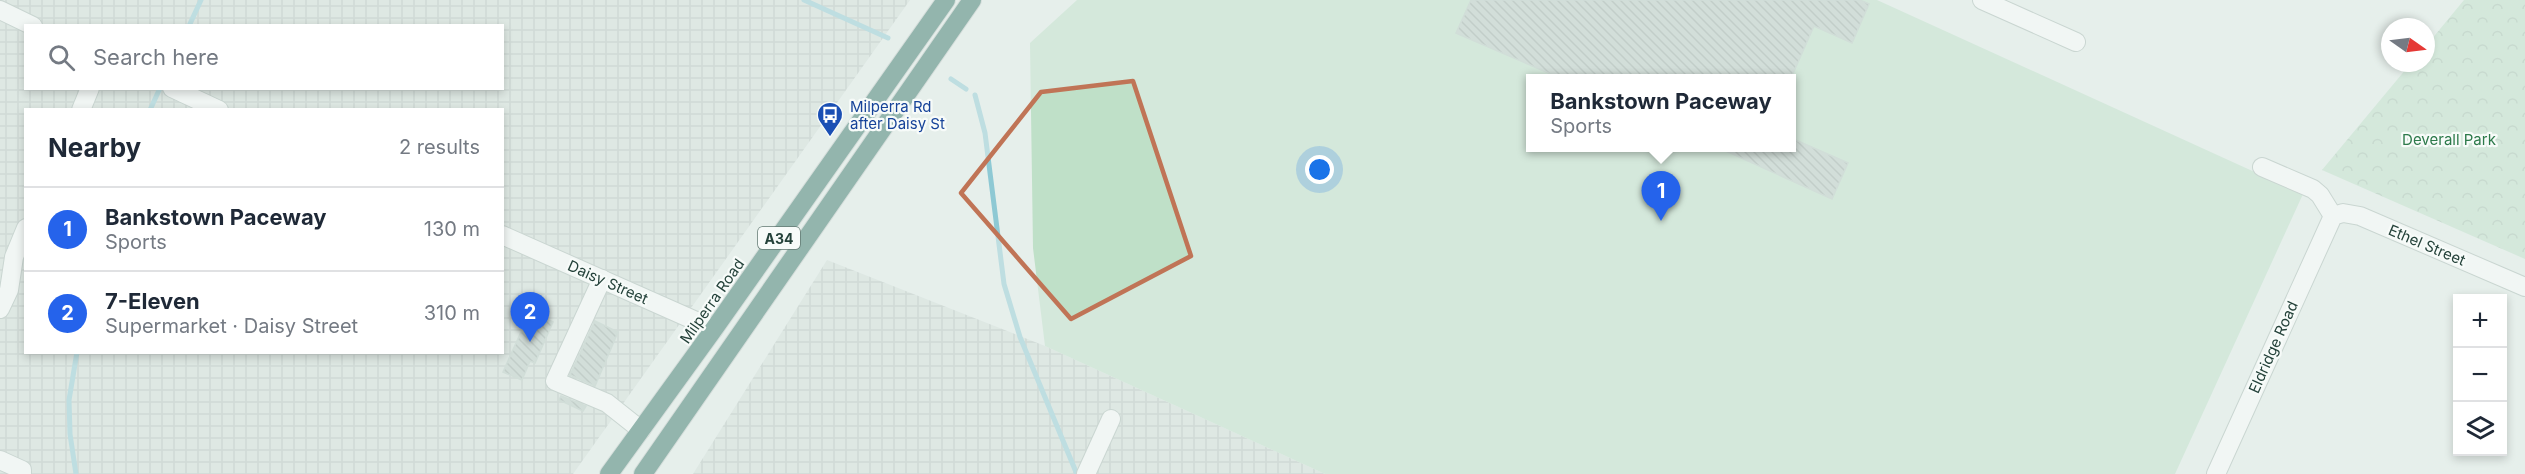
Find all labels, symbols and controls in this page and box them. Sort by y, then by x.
north arrow [2381,18,2435,72]
search box [24,24,504,90]
icon: search [45,41,78,74]
text: Search here [93,44,219,70]
popup [1526,74,1796,152]
text: Bankstown Paceway [1550,88,1772,114]
place label: Milperra Rd after Daisy St [850,97,945,133]
bus stop icon: Milperra Rd after Daisy St [815,100,845,138]
text: Sports [1550,114,1612,138]
park label: Deverall Park [2402,130,2497,149]
text: Nearby [48,132,141,163]
text: 2 results [399,135,480,159]
your location [1305,155,1334,184]
pin: 1 [1642,172,1680,221]
text: Bankstown Paceway [105,204,327,230]
text: 1 [63,217,72,241]
text: 130 m [424,217,480,241]
street label: Ethel Street [2386,220,2468,270]
road number: A34 [758,227,800,249]
text: Sports [105,230,167,254]
street label: Milperra Road [676,255,748,347]
street label: Daisy Street [565,256,651,308]
text: 7-Eleven [105,288,200,314]
pin: 2 [510,292,550,342]
map controls [2453,294,2507,456]
button: + [2453,294,2507,348]
street label: Eldridge Road [2244,298,2302,396]
text: 2 [61,301,74,325]
text: 310 m [424,301,480,325]
text: Supermarket · Daisy Street [105,314,358,338]
button: − [2453,348,2507,402]
button: layers [2453,402,2507,456]

